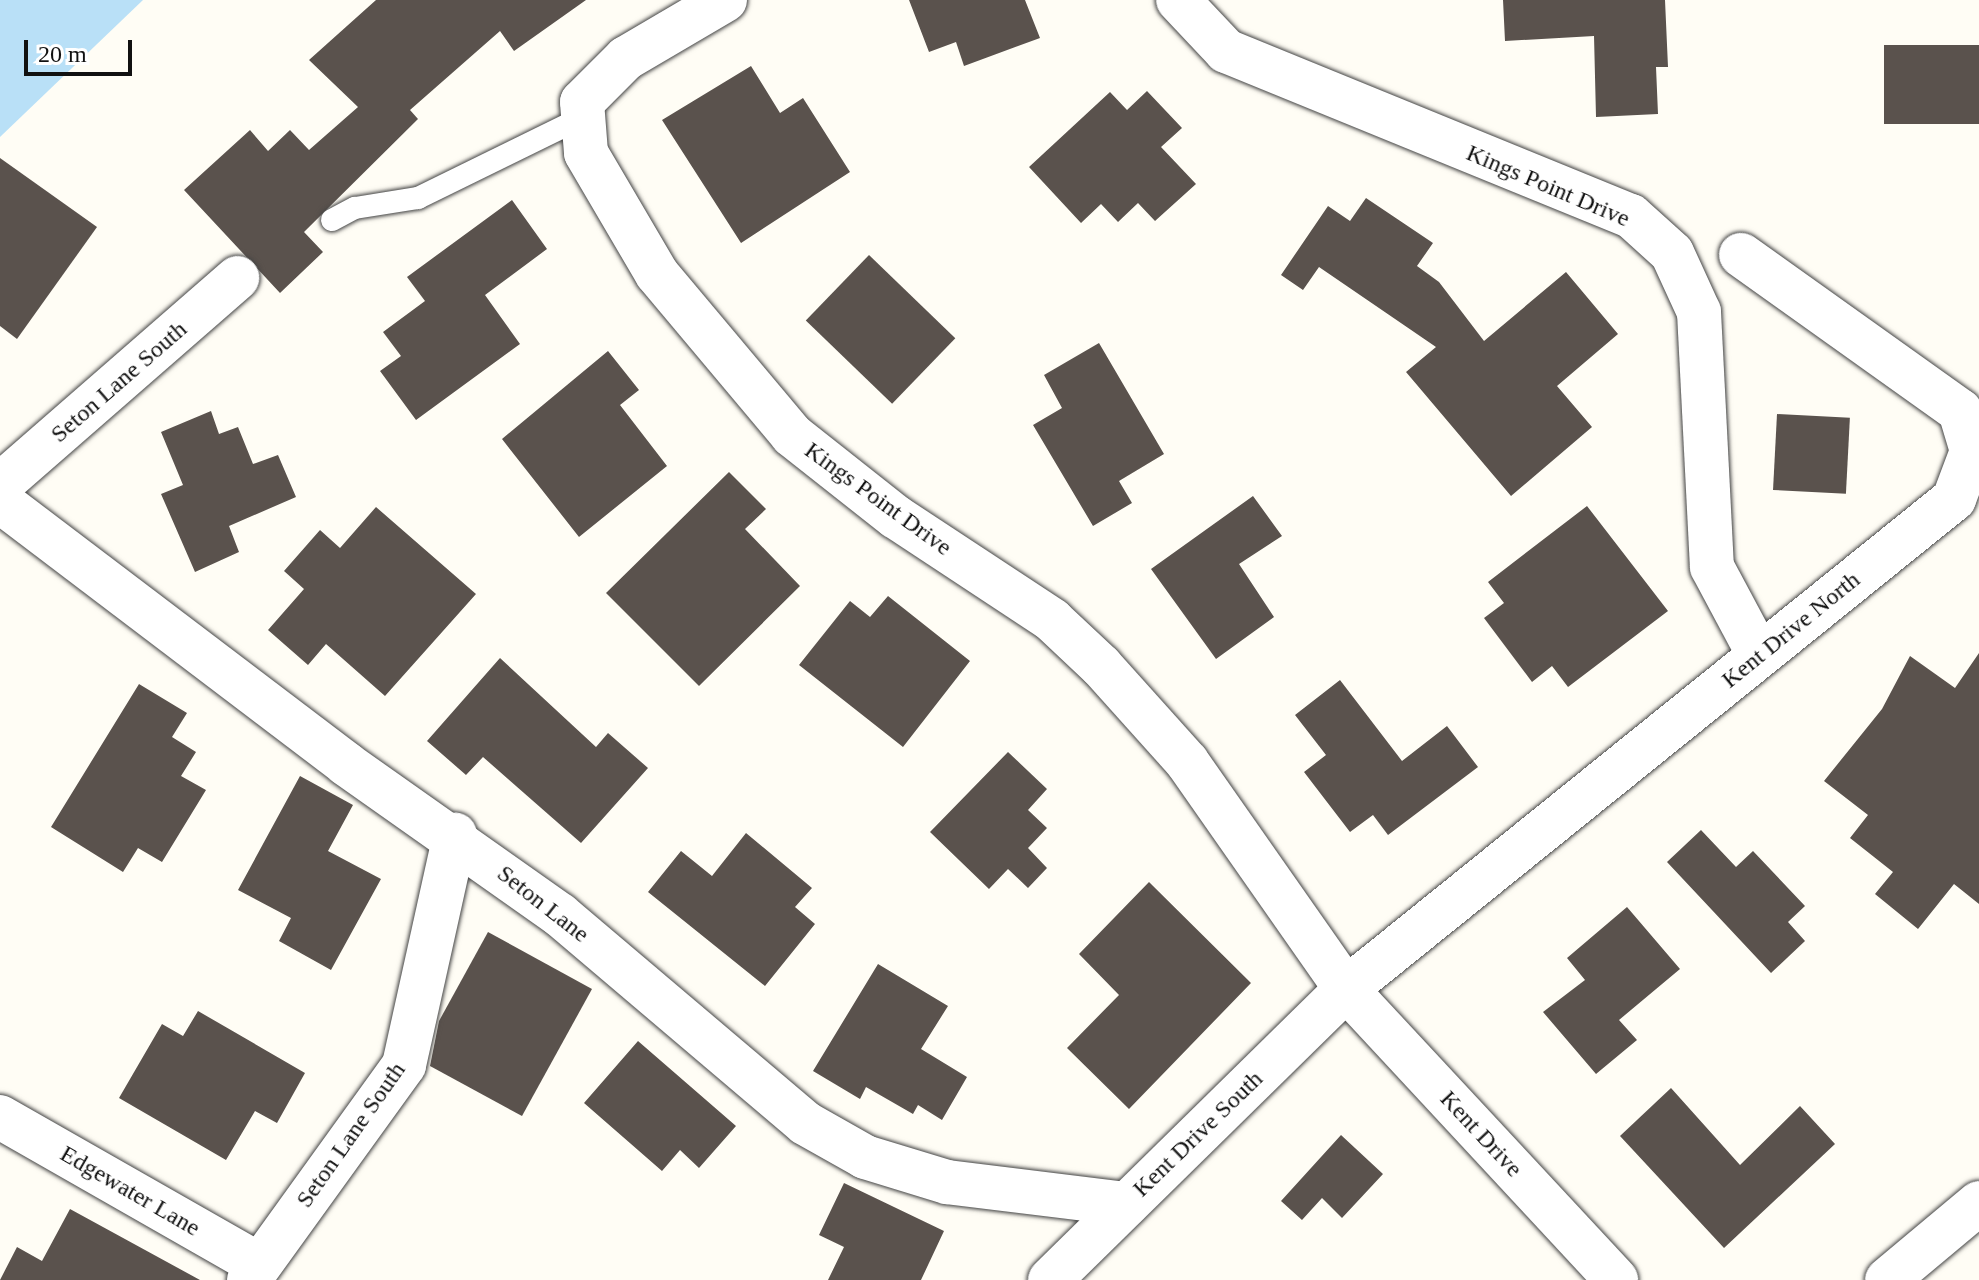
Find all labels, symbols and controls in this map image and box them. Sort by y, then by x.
scale bar [28,24,136,74]
text: 20 m [38,41,87,67]
street label: Kings Point Drive [1462,139,1634,233]
street label: Seton Lane South [45,315,193,449]
street label: Kings Point Drive [799,436,957,562]
street label: Kent Drive North [1716,566,1866,694]
street label: Seton Lane [491,859,595,949]
street label: Seton Lane South [290,1057,412,1213]
street label: Kent Drive South [1127,1065,1269,1203]
street label: Kent Drive [1434,1085,1528,1183]
street label: Edgewater Lane [55,1139,205,1243]

